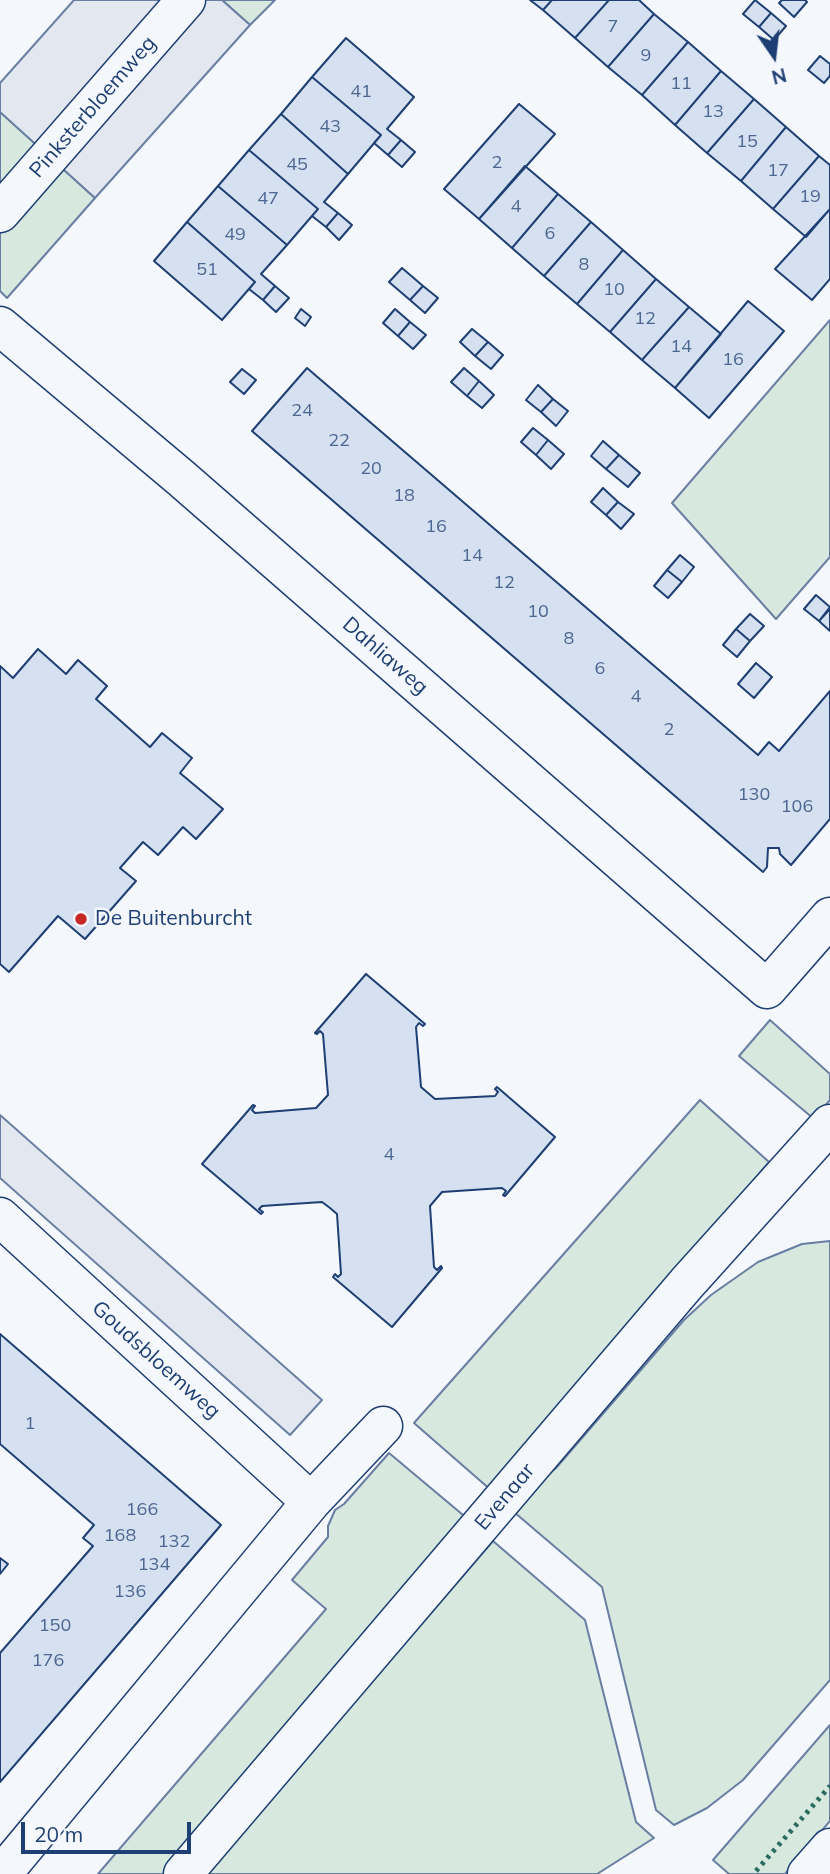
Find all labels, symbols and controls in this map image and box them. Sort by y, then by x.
house number: 7 [608,16,618,38]
north arrow [739,21,809,91]
street label: Pinksterbloemweg [25,31,161,183]
house number: 9 [641,45,651,67]
text: N [769,63,789,90]
house number: 11 [670,73,692,95]
house number: 41 [350,81,372,103]
house number: 13 [702,101,724,123]
house number: 43 [319,116,341,138]
house number: 15 [736,131,758,153]
house number: 2 [492,152,502,174]
house number: 45 [286,154,308,176]
house number: 17 [767,160,789,182]
house number: 19 [799,186,821,208]
house number: 47 [257,188,279,210]
house number: 4 [511,196,521,218]
house number: 6 [545,223,555,245]
house number: 49 [224,224,246,246]
house number: 8 [579,254,589,276]
house number: 51 [196,259,218,281]
house number: 10 [603,279,625,301]
house number: 12 [634,308,656,330]
house number: 14 [670,336,692,358]
house number: 16 [722,349,744,371]
house number: 24 [291,400,313,422]
house number: 22 [328,430,350,452]
house number: 20 [360,458,382,480]
house number: 18 [393,485,415,507]
house number: 16 [425,516,447,538]
house number: 14 [461,545,483,567]
house number: 12 [493,572,515,594]
house number: 10 [527,601,549,623]
street label: Dahliaweg [337,612,433,700]
house number: 8 [564,628,574,650]
house number: 6 [595,658,605,680]
house number: 4 [631,686,641,708]
house number: 2 [664,719,674,741]
house number: 130 [738,784,770,806]
house number: 106 [781,796,813,818]
place label: De Buitenburcht [95,906,252,932]
marker: De Buitenburcht [73,911,89,927]
house number: 4 [384,1144,394,1166]
street label: Goudsbloemweg [87,1296,225,1424]
house number: 1 [25,1413,35,1435]
street label: Evenaar [470,1458,540,1536]
house number: 166 [126,1499,158,1521]
house number: 168 [104,1525,136,1547]
house number: 132 [158,1531,190,1553]
house number: 134 [138,1554,170,1576]
house number: 136 [114,1581,146,1603]
house number: 150 [39,1615,71,1637]
house number: 176 [32,1650,64,1672]
scale bar [24,1808,194,1852]
text: 20 m [34,1821,83,1847]

